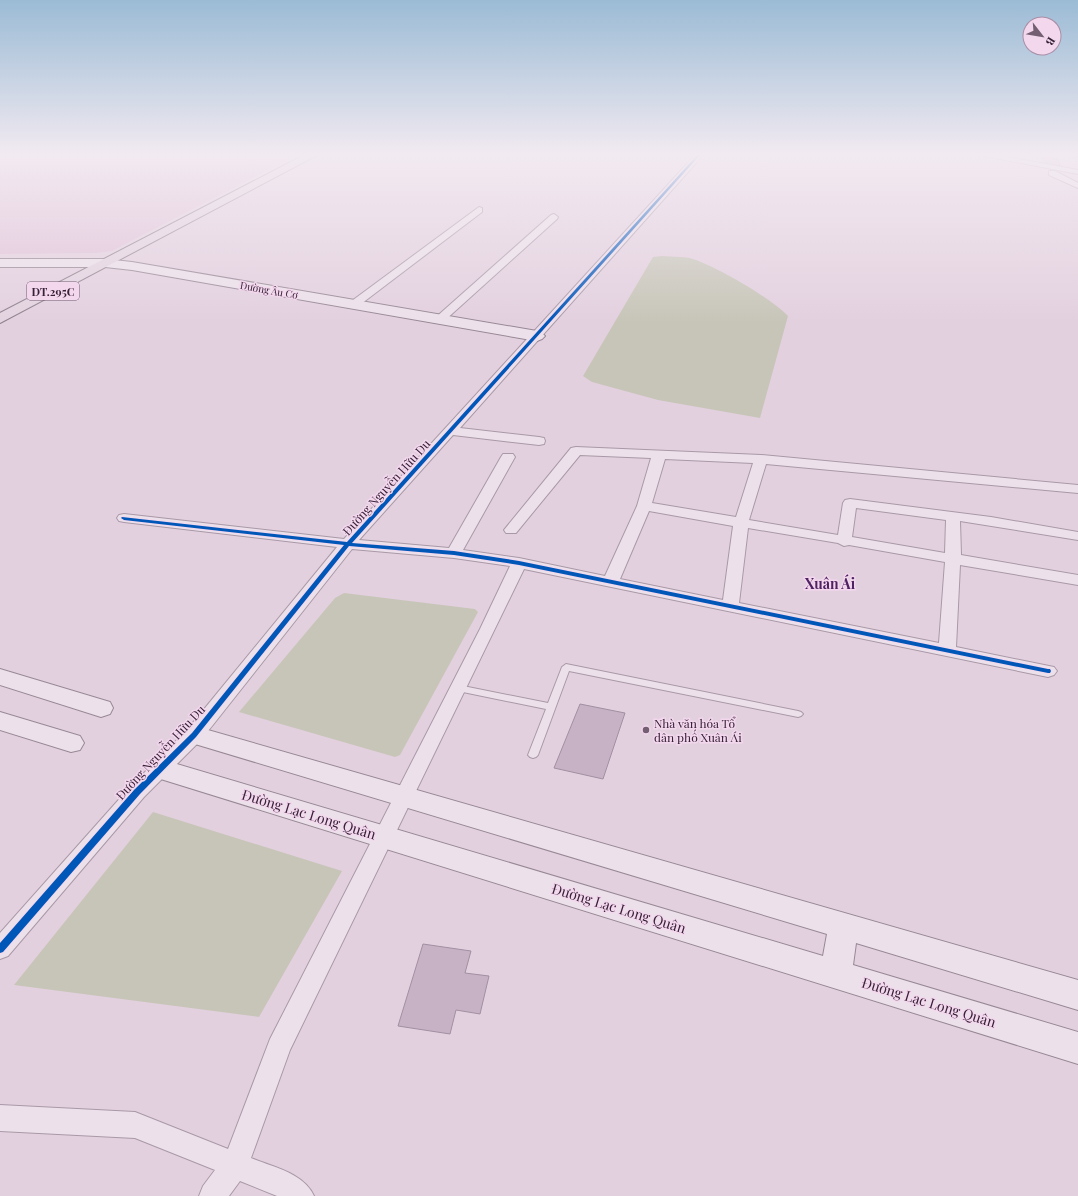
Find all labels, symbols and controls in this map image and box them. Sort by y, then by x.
north arrow [1022,16,1062,56]
text: B [1042,34,1059,49]
street label: Đường Âu Cơ [239,278,300,302]
road number: ĐT.295C [27,282,79,300]
street label: Đường Nguyễn Hữu Du [339,436,433,538]
district label: Xuân Ái [805,574,856,593]
street label: Đường Nguyễn Hữu Du [112,701,208,803]
place label: Nhà văn hóa Tổ dân phố Xuân Ái [654,715,742,745]
marker: Nhà văn hóa Tổ dân phố Xuân Ái [641,725,651,735]
street label: Đường Lạc Long Quân [240,785,379,844]
street label: Đường Lạc Long Quân [550,879,689,938]
street label: Đường Lạc Long Quân [860,973,999,1032]

